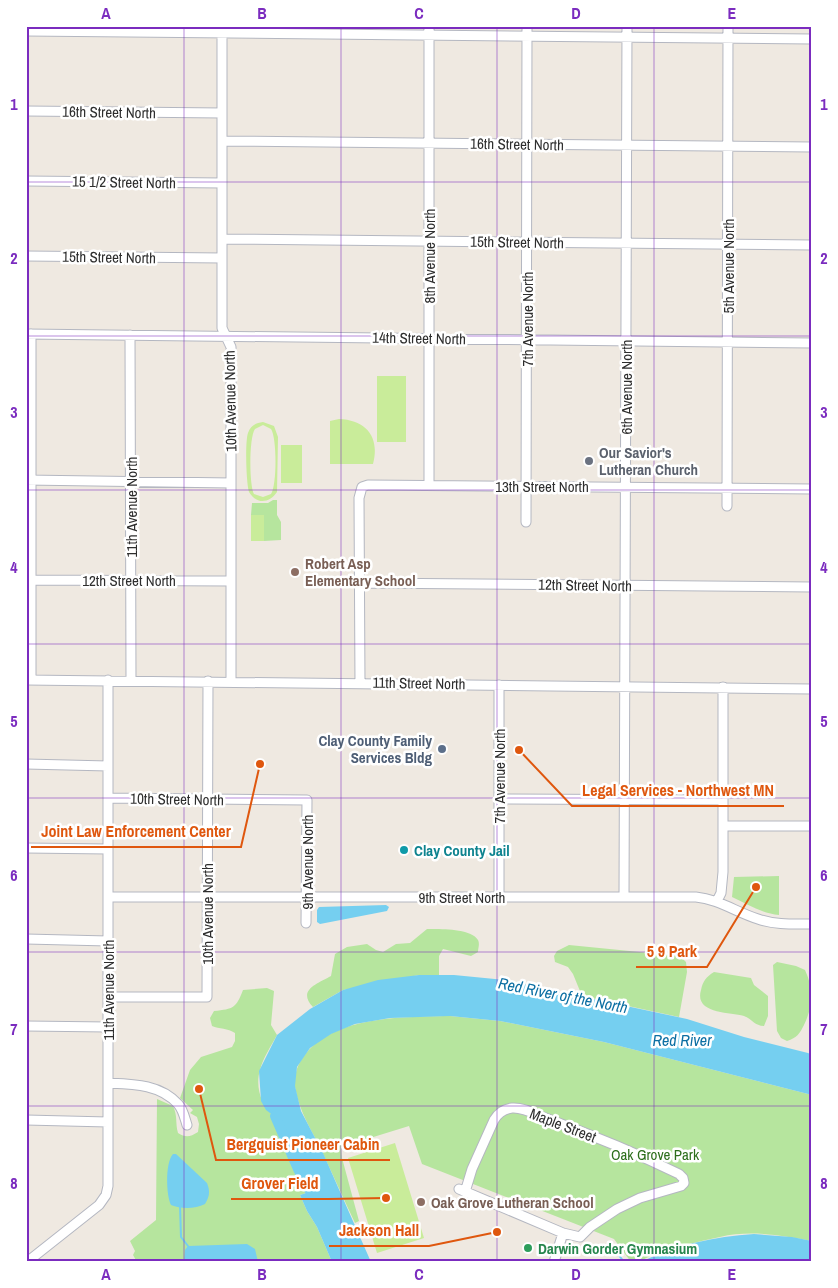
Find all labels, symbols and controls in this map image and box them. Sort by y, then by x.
text: A [101,2,111,24]
text: B [257,2,267,24]
text: C [414,2,424,24]
text: D [571,2,581,24]
text: E [728,2,737,24]
text: 1 [10,93,18,115]
text: 1 [820,93,828,115]
street label: 16th Street North [62,101,156,123]
street label: 16th Street North [470,133,564,155]
street label: 15 1/2 Street North [72,171,176,193]
street label: 8th Avenue North [419,209,440,303]
street label: 5th Avenue North [718,219,739,313]
street label: 15th Street North [470,231,564,253]
street label: 15th Street North [62,246,156,268]
text: 2 [10,247,18,269]
text: 2 [820,247,828,269]
street label: 7th Avenue North [517,272,538,366]
street label: 14th Street North [372,327,466,349]
street label: 6th Avenue North [616,340,637,434]
street label: 10th Avenue North [219,350,241,452]
text: 3 [10,401,18,423]
text: 3 [820,401,828,423]
place label: Our Savior's Lutheran Church [599,442,698,480]
marker: Our Savior's Lutheran Church [583,455,595,467]
street label: 11th Avenue North [121,457,142,557]
street label: 13th Street North [495,476,589,497]
place label: Robert Asp Elementary School [305,553,416,591]
text: 4 [10,556,18,578]
text: 4 [820,556,828,578]
marker: Robert Asp Elementary School [289,566,301,578]
street label: 12th Street North [82,570,176,591]
street label: 12th Street North [538,574,632,596]
street label: 11th Street North [372,672,466,694]
text: 5 [10,710,18,732]
text: 5 [820,710,828,732]
street label: 7th Avenue North [489,729,510,823]
place label: Clay County Family Services Bldg [318,730,432,768]
marker: Clay County Family Services Bldg [436,743,448,755]
callout: Legal Services - Northwest MN [572,775,784,806]
text: Legal Services - Northwest MN [582,779,774,801]
street label: 10th Street North [130,788,224,810]
street label: 9th Avenue North [297,815,318,909]
callout: Joint Law Enforcement Center [31,816,241,847]
text: Joint Law Enforcement Center [41,820,232,842]
place label: Clay County Jail [414,840,510,861]
marker: Clay County Jail [398,844,410,856]
street label: 10th Avenue North [197,863,218,965]
text: 6 [10,864,18,886]
text: 6 [820,864,828,886]
street label: 9th Street North [419,887,505,908]
callout: 5 9 Park [636,936,707,967]
street label: 11th Avenue North [98,940,119,1040]
text: 5 9 Park [647,940,698,962]
water label: Red River of the North [496,972,630,1018]
text: 7 [10,1018,18,1040]
text: 7 [820,1018,828,1040]
water label: Red River [652,1029,712,1051]
street label: Maple Street [527,1103,600,1148]
callout: Bergquist Pioneer Cabin [216,1129,390,1160]
text: Bergquist Pioneer Cabin [226,1133,380,1155]
park label: Oak Grove Park [611,1144,700,1165]
callout: Grover Field [231,1168,328,1199]
text: 8 [10,1172,18,1194]
text: Grover Field [241,1172,319,1194]
text: 8 [820,1172,828,1194]
place label: Oak Grove Lutheran School [431,1192,594,1213]
marker: Oak Grove Lutheran School [415,1196,427,1208]
callout: Jackson Hall [329,1215,429,1246]
text: Jackson Hall [339,1219,419,1241]
place label: Darwin Gorder Gymnasium [538,1238,697,1259]
marker: Darwin Gorder Gymnasium [522,1242,534,1254]
text: A [101,1263,111,1285]
text: B [257,1263,267,1285]
text: C [414,1263,424,1285]
text: D [571,1263,581,1285]
text: E [728,1263,737,1285]

